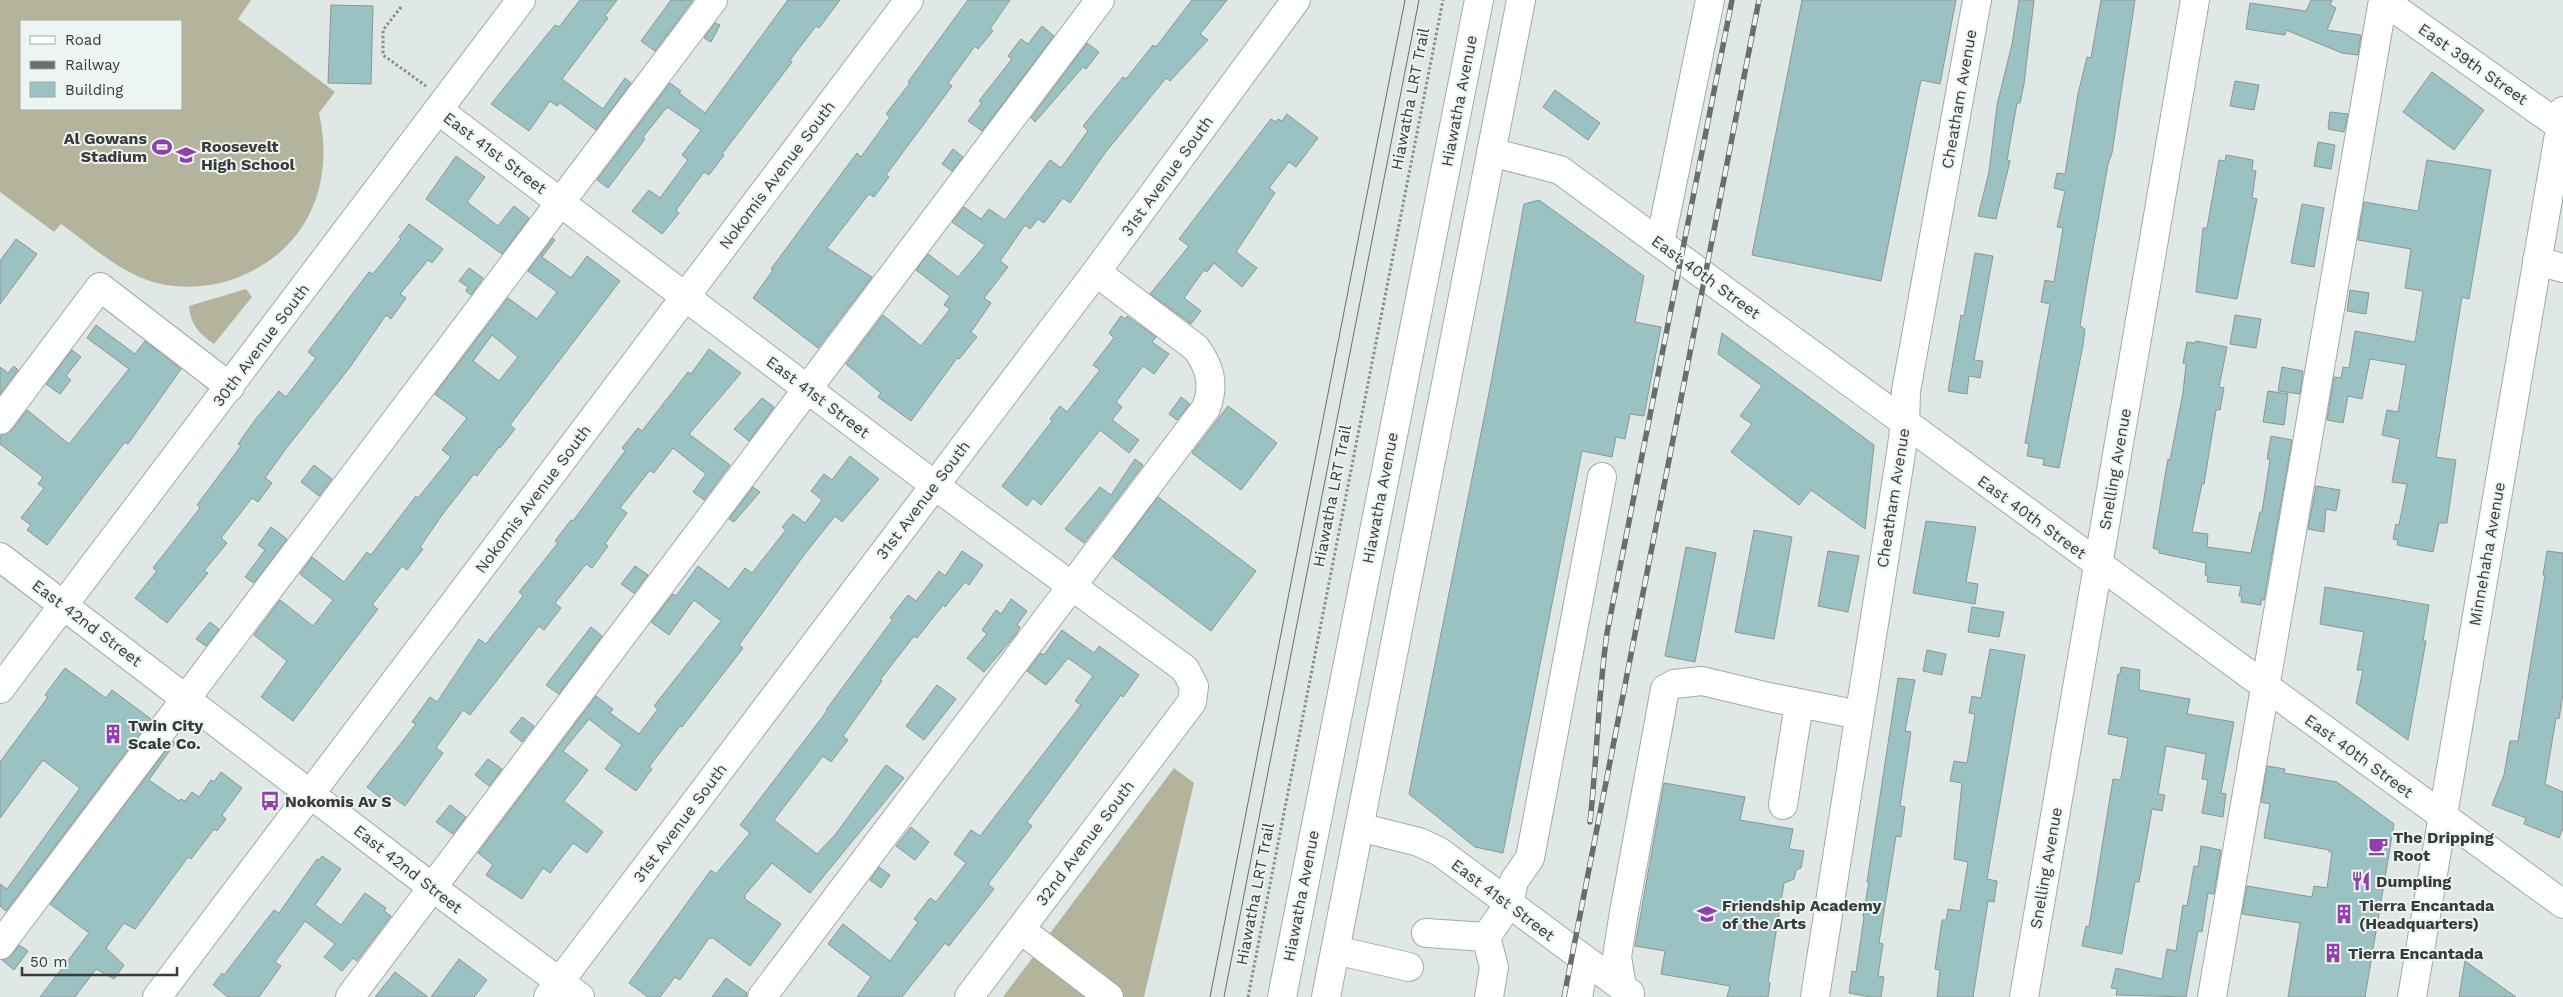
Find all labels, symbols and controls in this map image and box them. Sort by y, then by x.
street label: East 39th Street [2415,19,2532,109]
legend [20,20,182,110]
street label: Hiawatha LRT Trail [1387,26,1433,172]
street label: Cheatham Avenue [1937,28,1981,170]
text: Road [65,31,102,49]
street label: Hiawatha Avenue [1437,34,1481,168]
text: Railway [65,56,120,74]
text: Building [65,81,123,99]
street label: Nokomis Avenue South [715,97,839,253]
street label: East 41st Street [440,108,551,198]
street label: 31st Avenue South [1117,112,1217,240]
place label: Al Gowans Stadium [64,129,147,166]
sports icon: Al Gowans Stadium [151,136,173,158]
place label: Roosevelt High School [201,137,295,174]
school or university icon: Roosevelt High School [175,144,197,166]
street label: East 40th Street [1648,231,1764,323]
street label: 30th Avenue South [209,280,313,410]
street label: East 41st Street [763,352,874,442]
street label: Snelling Avenue [2095,407,2135,531]
street label: Nokomis Avenue South [471,421,595,577]
street label: Hiawatha LRT Trail [1309,423,1355,569]
street label: Cheatham Avenue [1873,427,1913,569]
street label: Hiawatha Avenue [1358,431,1402,565]
street label: 31st Avenue South [872,437,974,563]
street label: East 40th Street [1974,471,2090,563]
street label: Minnehaha Avenue [2465,480,2509,628]
street label: East 42nd Street [28,576,146,671]
street label: East 40th Street [2301,710,2417,802]
place label: Twin City Scale Co. [128,716,204,753]
building icon: Twin City Scale Co. [102,723,124,745]
street label: 31st Avenue South [629,760,731,886]
street label: 32nd Avenue South [1032,777,1138,909]
bus stop icon: Nokomis Av S [259,790,281,812]
place label: Nokomis Av S [285,792,392,811]
street label: Snelling Avenue [2026,806,2066,930]
street label: East 42nd Street [350,821,466,917]
street label: Hiawatha LRT Trail [1232,821,1278,967]
place label: The Dripping Root [2393,828,2494,865]
street label: Hiawatha Avenue [1279,829,1323,963]
cafe icon: The Dripping Root [2367,835,2389,857]
street label: East 41st Street [1448,855,1559,945]
restaurant icon: Dumpling [2350,870,2372,892]
place label: Dumpling [2376,872,2451,891]
place label: Friendship Academy of the Arts [1722,896,1883,933]
place label: Tierra Encantada (Headquarters) [2359,896,2495,933]
school or university icon: Friendship Academy of the Arts [1696,903,1718,925]
building icon: Tierra Encantada (Headquarters) [2333,903,2355,925]
building icon: Tierra Encantada [2322,942,2344,964]
scale bar [22,944,178,976]
place label: Tierra Encantada [2348,944,2484,963]
text: 50 m [30,953,67,971]

